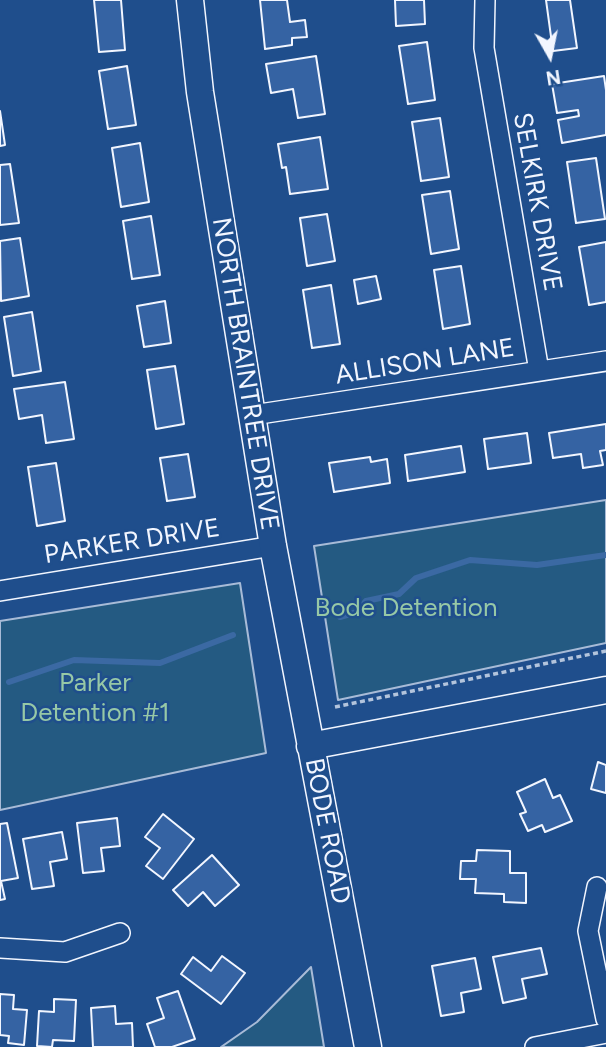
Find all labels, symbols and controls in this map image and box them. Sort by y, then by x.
north arrow [515,21,585,91]
text: N [544,65,562,90]
street label: SELKIRK DRIVE [506,110,568,294]
street label: NORTH BRAINTREE DRIVE [205,215,285,533]
street label: ALLISON LANE [333,332,517,392]
street label: PARKER DRIVE [42,513,222,571]
park label: Bode Detention [315,592,497,624]
park label: Parker Detention #1 [20,667,170,728]
street label: BODE ROAD [298,756,356,906]

